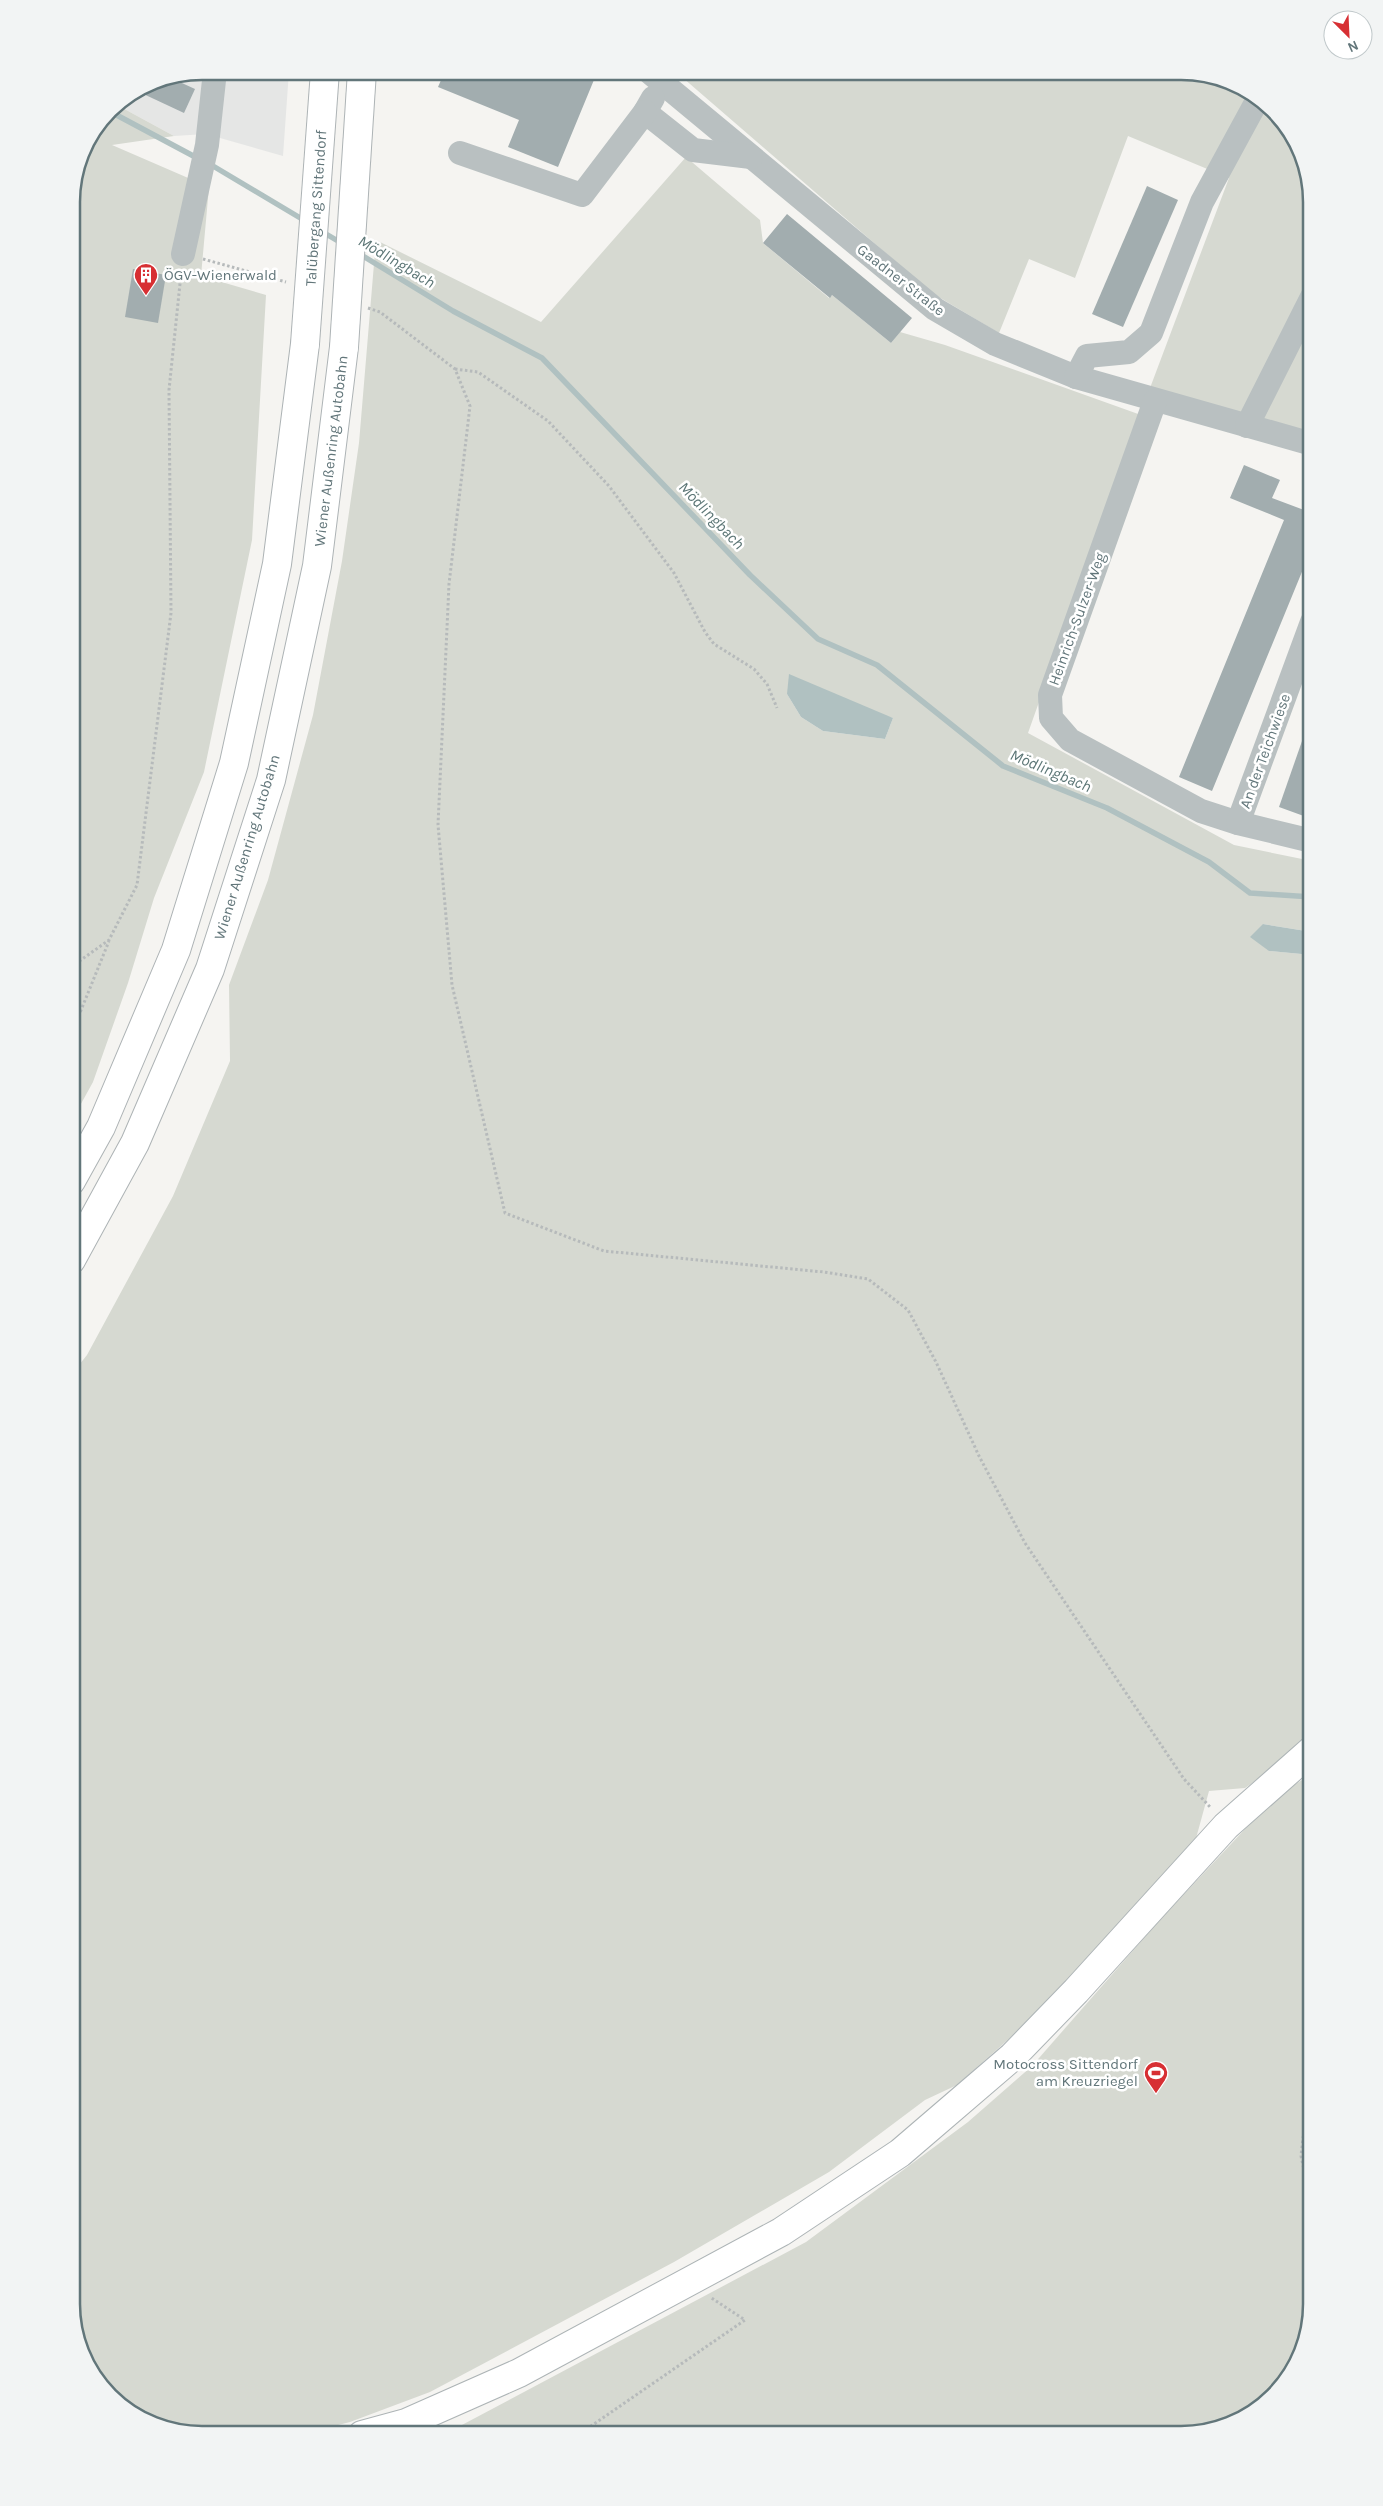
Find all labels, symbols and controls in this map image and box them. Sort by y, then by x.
north arrow [1323,10,1373,60]
text: N [1345,37,1361,56]
street label: Talübergang Sittendorf [302,128,330,287]
water label: Mödlingbach [355,231,439,292]
street label: Gaadner Straße [854,240,948,320]
building icon: ÖGV-Wienerwald [133,262,159,296]
place label: ÖGV-Wienerwald [164,266,277,284]
street label: Wiener Außenring Autobahn [310,354,352,548]
water label: Mödlingbach [675,478,748,553]
street label: Heinrich-Sulzer-Weg [1045,550,1110,688]
street label: An der Teichwiese [1236,691,1294,811]
water label: Mödlingbach [1007,745,1094,796]
street label: Wiener Außenring Autobahn [210,752,284,942]
place label: Motocross Sittendorf am Kreuzriegel [993,2055,1139,2090]
sports icon: Motocross Sittendorf am Kreuzriegel [1143,2060,1169,2094]

